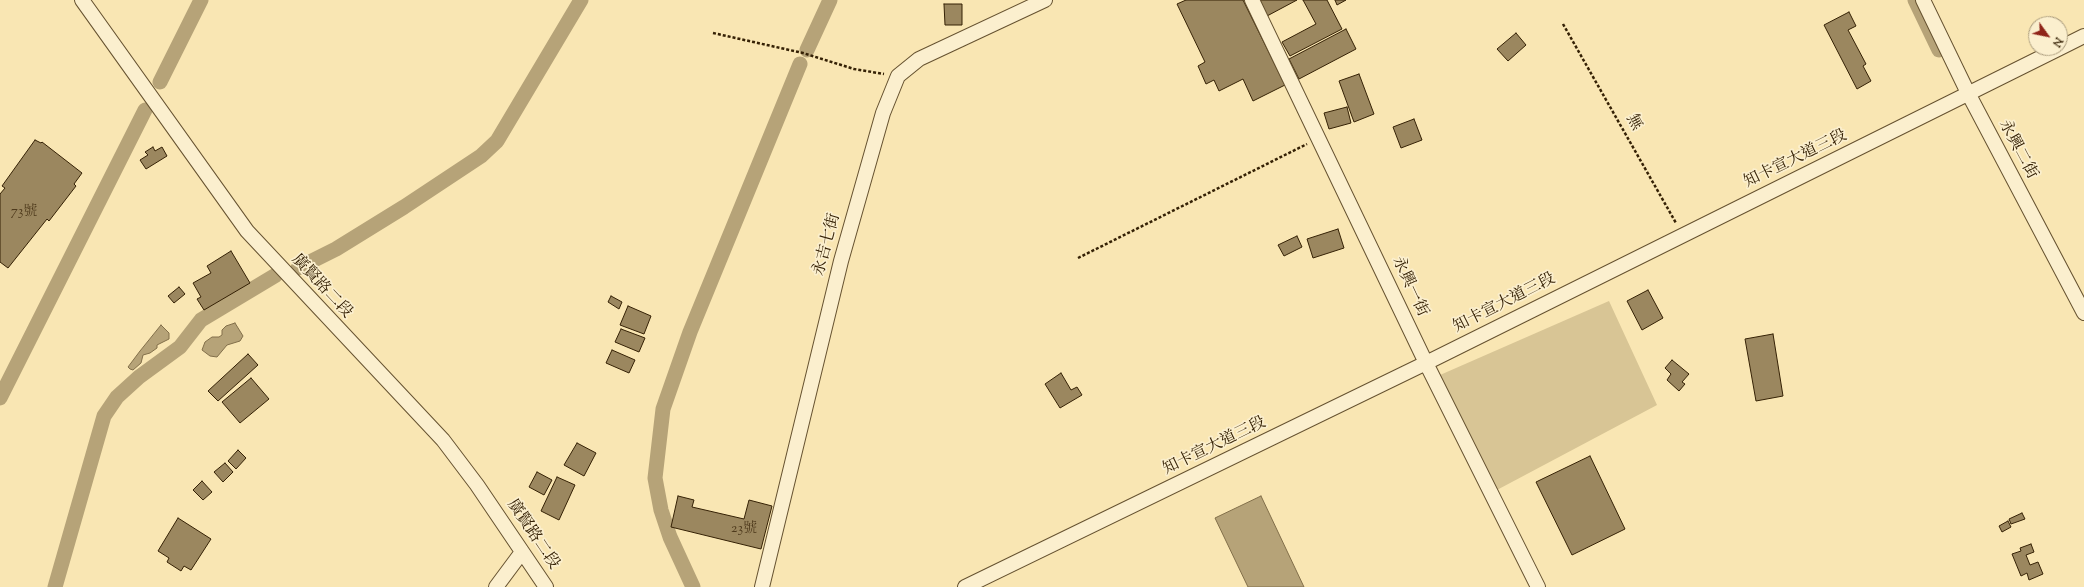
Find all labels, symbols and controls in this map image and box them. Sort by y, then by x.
north arrow [2028,16,2068,56]
text: N [2048,34,2066,50]
street label: 無 [1621,111,1645,135]
street label: 永興二街 [1994,117,2040,183]
street label: 知卡宣大道三段 [1741,127,1851,193]
house number: 73號 [11,205,37,221]
street label: 永吉七街 [810,212,846,278]
street label: 廣賢路二段 [287,251,355,323]
street label: 永興一街 [1387,254,1431,320]
street label: 知卡宣大道三段 [1451,270,1559,338]
street label: 知卡宣大道三段 [1160,414,1270,480]
street label: 廣賢路二段 [502,496,562,574]
house number: 23號 [731,522,757,538]

